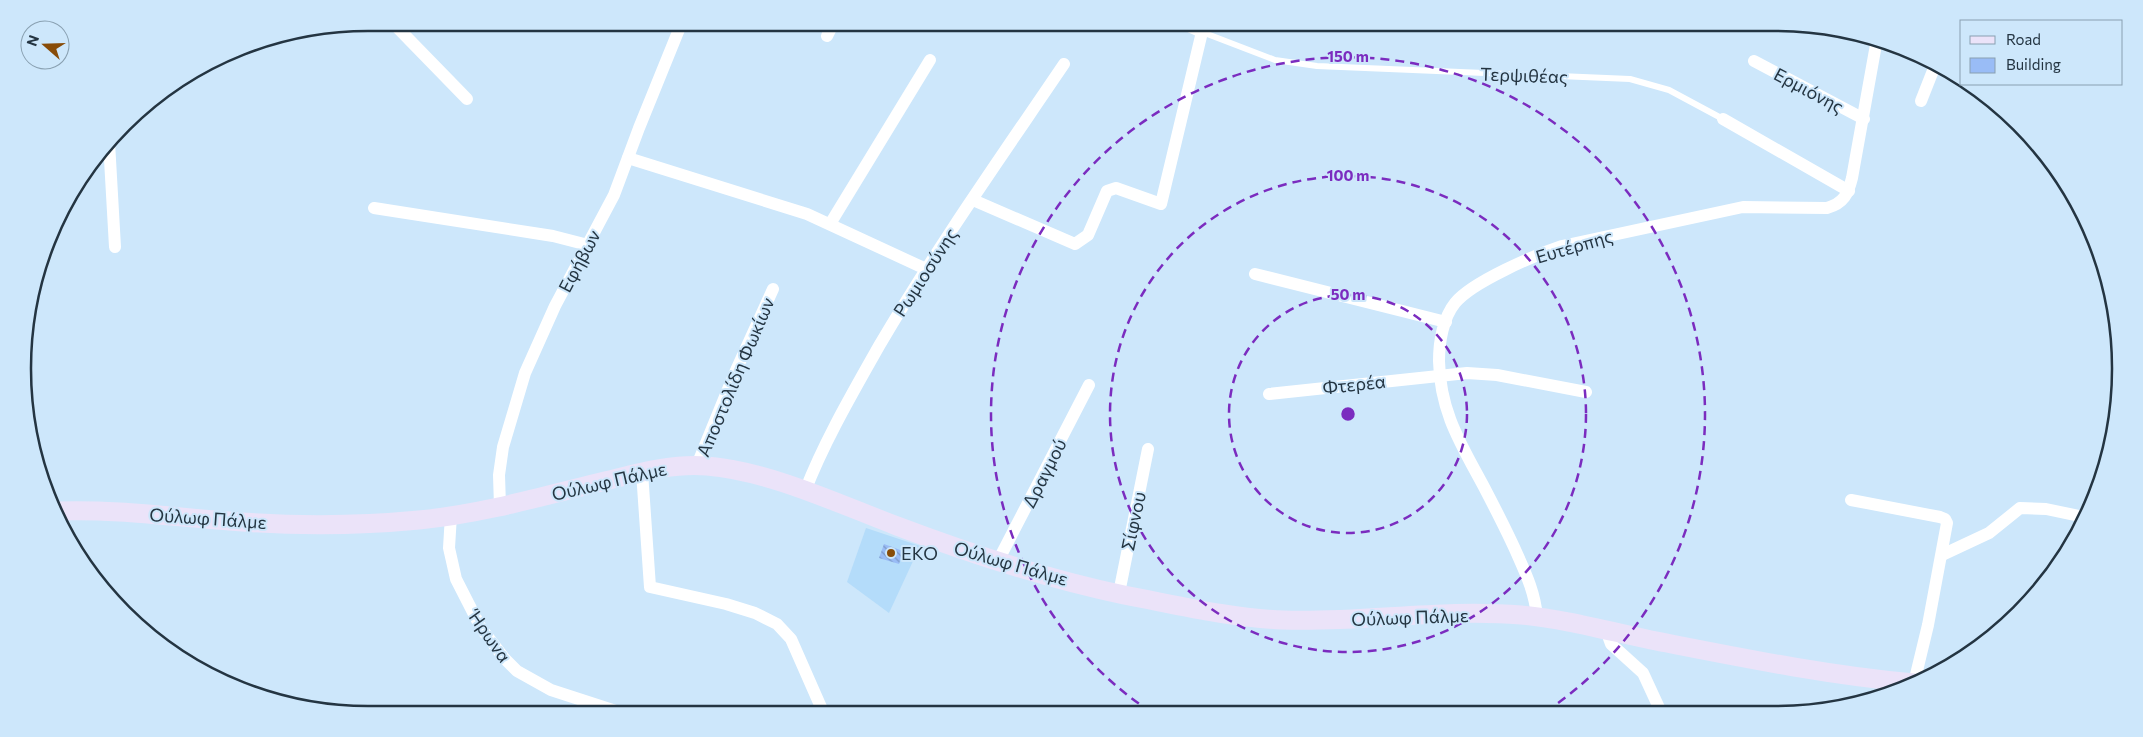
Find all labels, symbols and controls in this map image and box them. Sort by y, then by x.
north arrow [20,20,70,70]
legend [1960,20,2123,85]
text: Road [2006,30,2041,48]
text: N [23,33,42,48]
text: 150 m [1327,47,1369,65]
text: Building [2006,55,2061,73]
street label: Τερψιθέας [1480,62,1568,88]
street label: Ερμιόνης [1770,62,1848,118]
text: 100 m [1327,166,1369,184]
street label: Ρωμιοσύνης [888,224,962,320]
street label: Ευτέρπης [1533,224,1615,267]
street label: Εφήβων [553,226,605,296]
text: 50 m [1331,285,1365,303]
street label: Αποστολίδη Φωκίων [692,294,778,460]
street label: Φτερέα [1321,370,1387,398]
centre of rings [1339,405,1357,423]
street label: Δραγμού [1017,435,1071,511]
street label: Ούλωφ Πάλμε [549,457,669,505]
street label: Σίφνου [1116,490,1150,552]
street label: Ούλωφ Πάλμε [149,503,267,533]
street label: Ούλωφ Πάλμε [952,536,1070,590]
place label: EKO [901,542,938,564]
marker: EKO [885,547,897,559]
street label: Ήρωνα [463,604,516,666]
street label: Ούλωφ Πάλμε [1351,604,1469,630]

